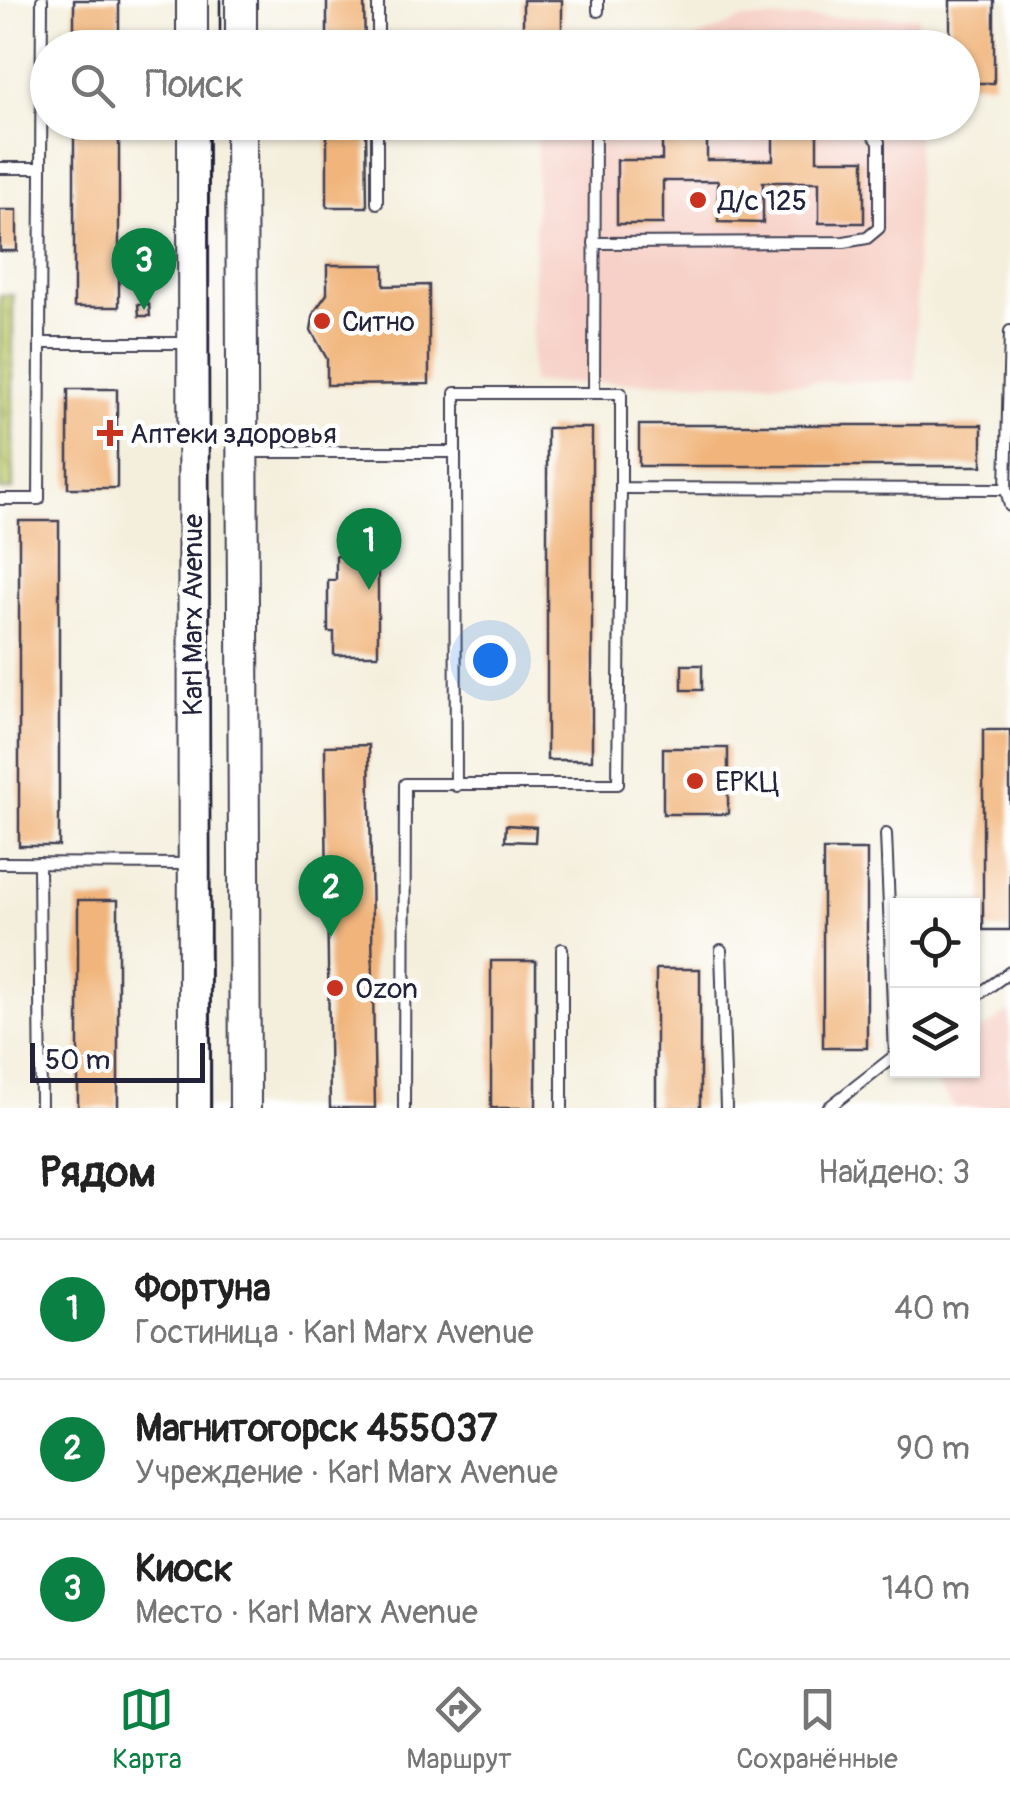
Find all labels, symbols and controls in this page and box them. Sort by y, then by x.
search box [30,30,980,140]
icon: search [65,58,120,113]
text: Поиск [145,61,244,109]
place label: Д/с 125 [717,184,807,219]
marker: Д/с 125 [687,189,709,211]
pin: 3 [112,228,176,310]
place label: Ситно [342,305,415,340]
marker: Ситно [311,310,333,332]
place label: Аптеки здоровья [130,417,337,452]
marker: Аптеки здоровья [99,422,121,444]
pin: 1 [336,508,402,590]
street label: Karl Marx Avenue [176,514,211,716]
your location [465,635,516,686]
place label: ЕРКЦ [715,765,780,800]
marker: ЕРКЦ [684,770,706,792]
pin: 2 [298,854,364,937]
map controls [890,898,980,1078]
button: locate [890,898,980,988]
place label: Ozon [355,972,418,1007]
marker: Ozon [324,977,346,999]
button: layers [890,988,980,1078]
scale bar [30,1038,205,1082]
text: 50 m [45,1043,110,1078]
text: Рядом [40,1147,156,1199]
text: Найдено: 3 [818,1153,970,1193]
text: Фортуна [135,1265,271,1313]
text: 1 [66,1289,79,1329]
text: 40 m [894,1289,970,1329]
text: Гостиница · Karl Marx Avenue [135,1313,534,1353]
text: Магнитогорск 455037 [135,1405,497,1453]
text: 2 [64,1429,81,1469]
text: 90 m [896,1429,970,1469]
text: Учреждение · Karl Marx Avenue [135,1453,558,1493]
text: Киоск [135,1545,233,1593]
text: 3 [64,1569,81,1609]
text: 140 m [882,1569,970,1609]
text: Место · Karl Marx Avenue [135,1593,478,1633]
tab: Карта [112,1682,182,1777]
tab: Маршрут [406,1682,512,1777]
tab: Сохранённые [736,1682,898,1777]

